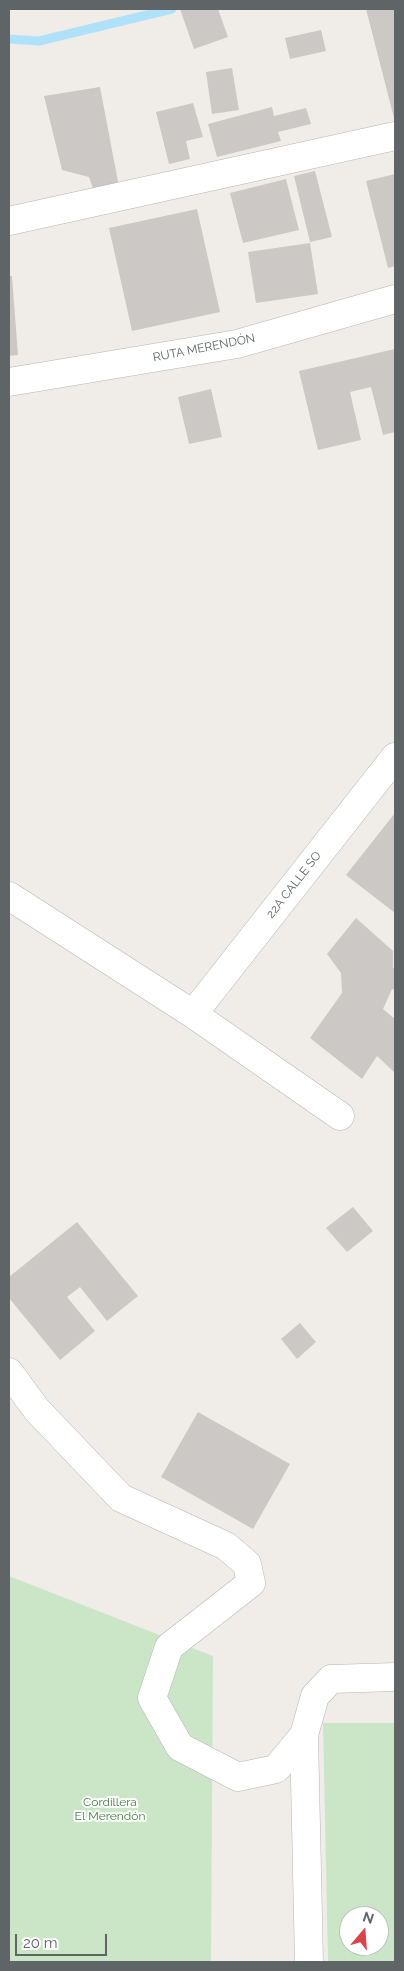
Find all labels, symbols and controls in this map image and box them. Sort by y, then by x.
street label: RUTA MERENDÓN [152,331,256,365]
street label: 22A CALLE SO [264,849,324,921]
park label: Cordillera El Merendón [75,1795,145,1823]
north arrow [339,1906,389,1956]
text: N [361,1908,376,1927]
scale bar [18,1924,110,1956]
text: 20 m [23,1934,58,1952]

